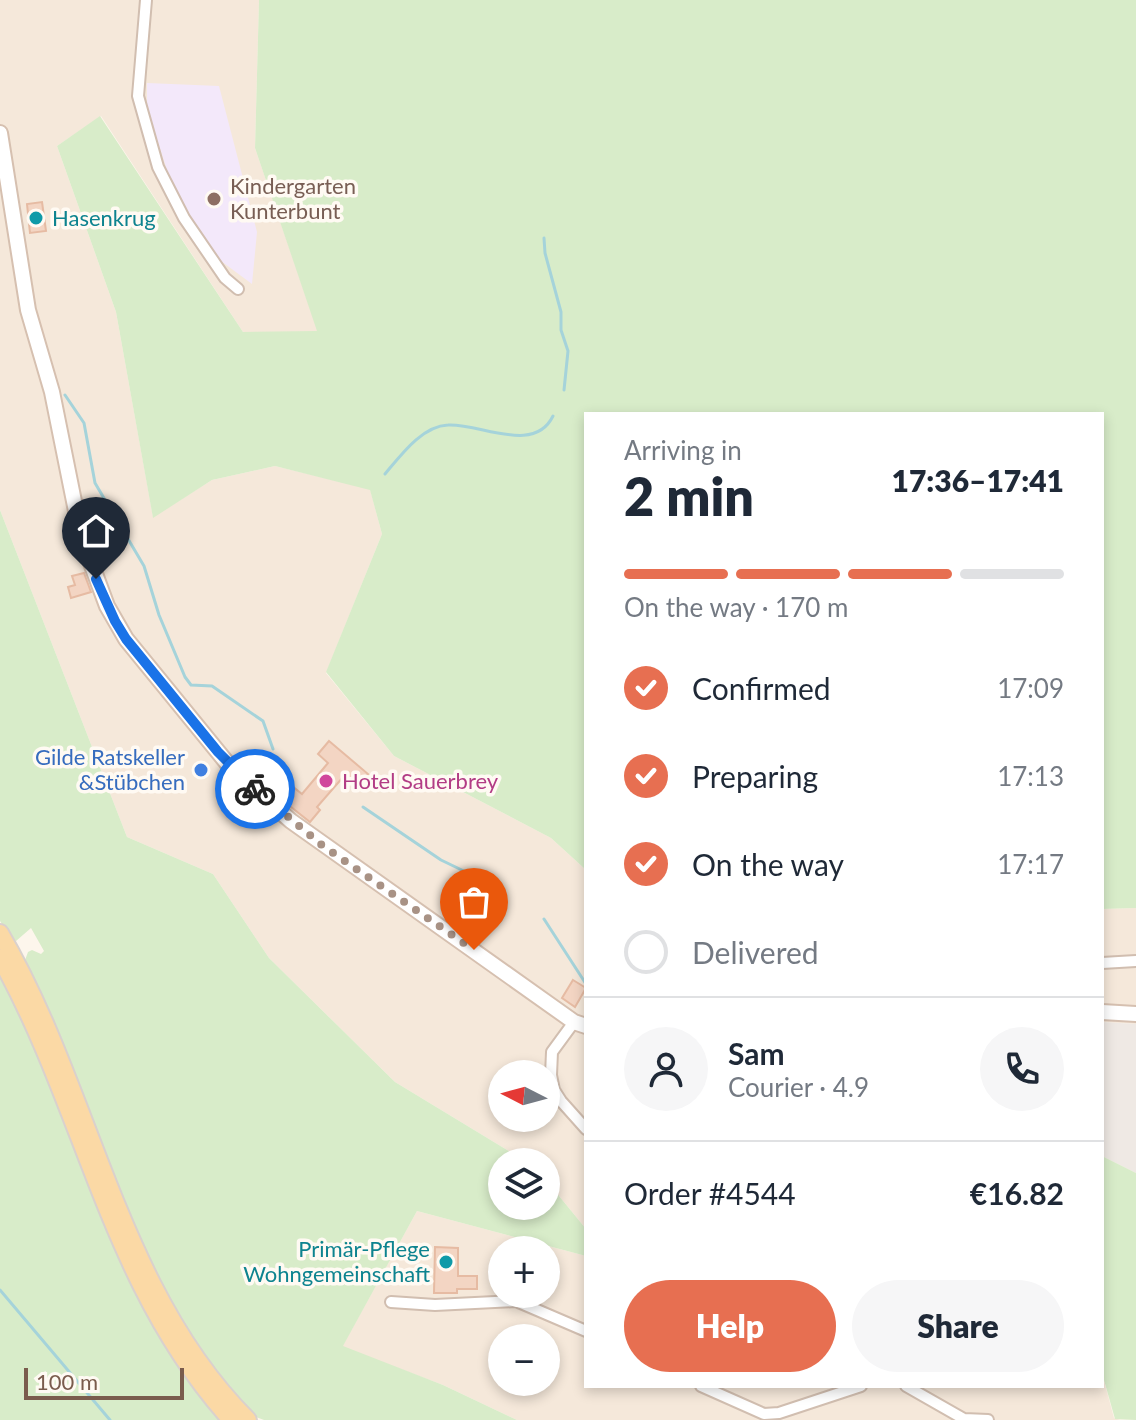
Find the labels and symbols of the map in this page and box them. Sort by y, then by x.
place label: Kindergarten Kunterbunt [230,172,356,224]
marker: Kindergarten Kunterbunt [205,190,223,208]
place label: Hasenkrug [52,204,156,231]
marker: Hasenkrug [27,209,45,227]
pin [62,497,130,579]
place label: Gilde Ratskeller &Stübchen [35,743,185,795]
courier [215,749,295,829]
marker: Gilde Ratskeller &Stübchen [192,761,210,779]
place label: Hotel Sauerbrey [342,767,499,794]
marker: Hotel Sauerbrey [317,772,335,790]
pin [440,868,508,950]
north arrow [488,1060,560,1132]
place label: Primär-Pflege Wohngemeinschaft [243,1235,430,1287]
marker: Primär-Pflege Wohngemeinschaft [437,1253,455,1271]
scale bar [24,1364,184,1400]

